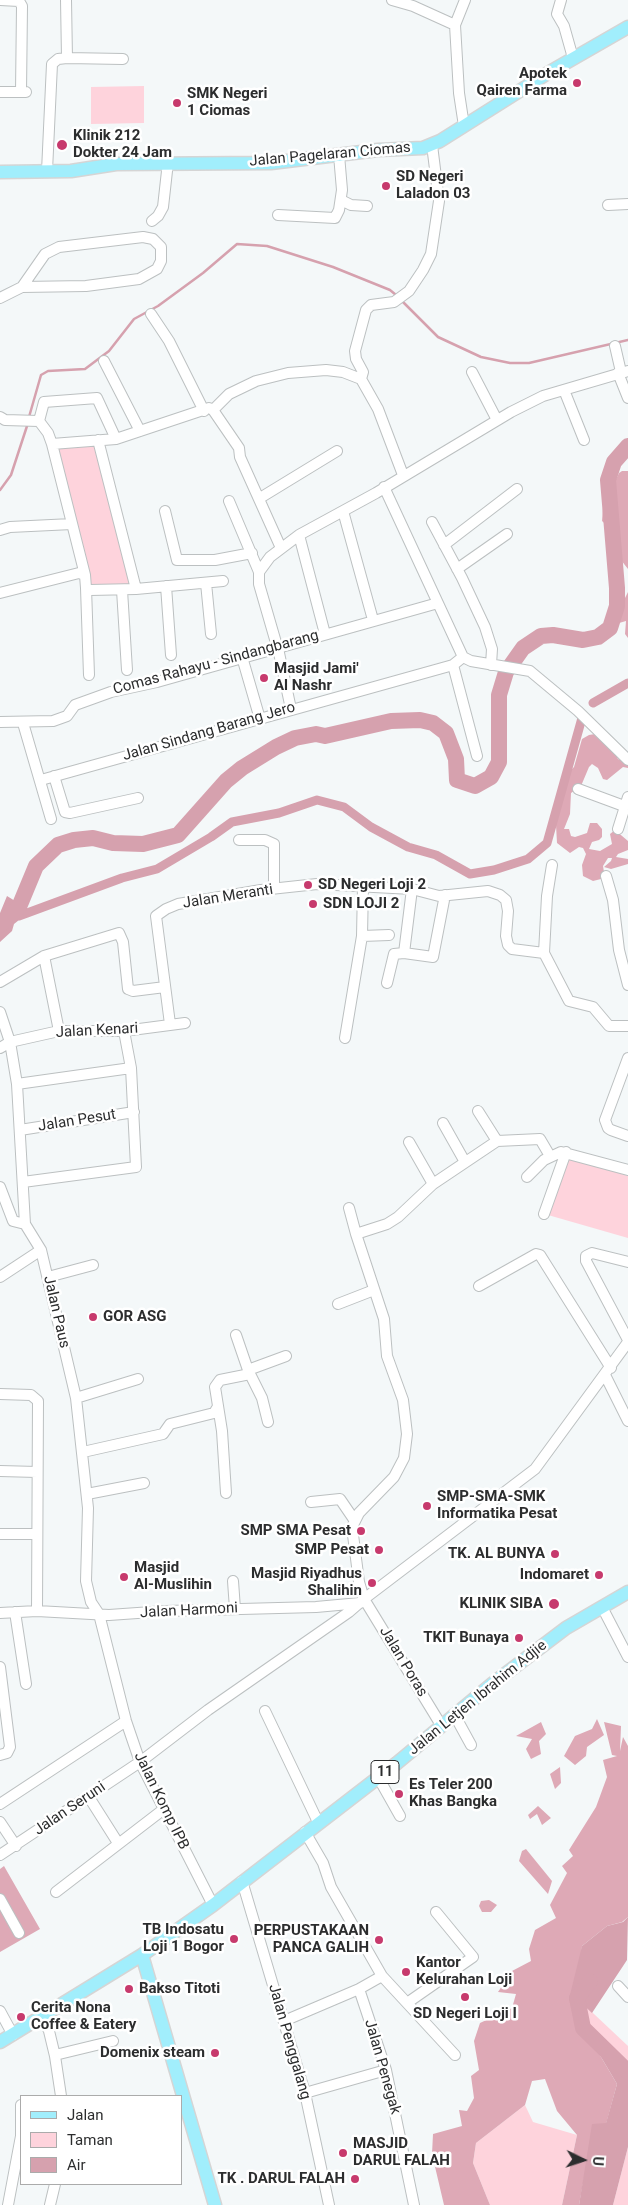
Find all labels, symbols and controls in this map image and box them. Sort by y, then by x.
place label: Apotek Qairen Farma [477,65,567,100]
marker: Apotek Qairen Farma [571,77,583,89]
place label: SMK Negeri 1 Ciomas [187,85,267,120]
marker: SMK Negeri 1 Ciomas [171,97,183,109]
place label: Klinik 212 Dokter 24 Jam [73,127,172,162]
marker: Klinik 212 Dokter 24 Jam [55,138,69,152]
street label: Jalan Pagelaran Ciomas [249,139,411,171]
place label: SD Negeri Laladon 03 [396,168,470,203]
marker: SD Negeri Laladon 03 [380,180,392,192]
street label: Comas Rahayu - Sindangbarang [111,627,321,699]
place label: Masjid Jami' Al Nashr [274,660,359,695]
marker: Masjid Jami' Al Nashr [258,672,270,684]
street label: Jalan Sindang Barang Jero [121,699,297,765]
place label: SD Negeri Loji 2 [318,876,426,894]
marker: SD Negeri Loji 2 [302,879,314,891]
street label: Jalan Meranti [182,881,274,913]
place label: SDN LOJI 2 [323,895,399,913]
marker: SDN LOJI 2 [307,898,319,910]
street label: Jalan Kenari [55,1020,139,1042]
street label: Jalan Pesut [37,1106,117,1136]
street label: Jalan Paus [39,1274,73,1350]
place label: GOR ASG [103,1308,166,1326]
marker: GOR ASG [87,1311,99,1323]
place label: SMP-SMA-SMK Informatika Pesat [437,1488,557,1523]
marker: SMP-SMA-SMK Informatika Pesat [421,1500,433,1512]
place label: SMP SMA Pesat [240,1522,351,1540]
marker: SMP SMA Pesat [355,1525,367,1537]
place label: SMP Pesat [295,1541,369,1559]
marker: SMP Pesat [373,1544,385,1556]
place label: TK. AL BUNYA [448,1545,545,1563]
marker: TK. AL BUNYA [549,1548,561,1560]
place label: Masjid Al-Muslihin [134,1559,212,1594]
place label: Masjid Riyadhus Shalihin [251,1565,362,1600]
place label: Indomaret [520,1566,589,1584]
marker: Indomaret [593,1569,605,1581]
marker: Masjid Al-Muslihin [118,1571,130,1583]
marker: Masjid Riyadhus Shalihin [366,1577,378,1589]
place label: KLINIK SIBA [459,1595,543,1613]
marker: KLINIK SIBA [547,1597,561,1611]
street label: Jalan Harmoni [140,1599,238,1623]
street label: Jalan Poras [375,1624,431,1700]
place label: TKIT Bunaya [423,1629,509,1647]
marker: TKIT Bunaya [513,1632,525,1644]
street label: Jalan Letjen Ibrahim Adjie [405,1637,551,1759]
street label: Jalan Komp IPB [130,1749,192,1853]
road number: 11 [371,1760,399,1784]
place label: Es Teler 200 Khas Bangka [409,1776,497,1811]
street label: Jalan Seruni [31,1779,109,1839]
marker: Es Teler 200 Khas Bangka [393,1788,405,1800]
place label: TB Indosatu Loji 1 Bogor [142,1921,224,1956]
place label: PERPUSTAKAAN PANCA GALIH [254,1922,369,1957]
marker: TB Indosatu Loji 1 Bogor [228,1933,240,1945]
marker: PERPUSTAKAAN PANCA GALIH [373,1934,385,1946]
place label: Kantor Kelurahan Loji [416,1954,512,1989]
marker: Kantor Kelurahan Loji [400,1966,412,1978]
place label: Bakso Titoti [139,1980,220,1998]
street label: Jalan Penggalang [264,1982,314,2102]
marker: Bakso Titoti [123,1983,135,1995]
marker: SD Negeri Loji I [459,1991,471,2003]
place label: Cerita Nona Coffee & Eatery [31,1999,136,2034]
place label: SD Negeri Loji I [413,2005,517,2023]
marker: Cerita Nona Coffee & Eatery [15,2011,27,2023]
street label: Jalan Penegak [360,2017,404,2117]
place label: Domenix steam [100,2044,205,2062]
marker: Domenix steam [209,2047,221,2059]
legend [20,2095,182,2185]
text: Jalan [67,2106,104,2124]
text: Taman [67,2131,113,2149]
place label: MASJID DARUL FALAH [353,2135,450,2170]
north arrow [558,2135,608,2185]
marker: MASJID DARUL FALAH [337,2147,349,2159]
text: Air [67,2156,86,2174]
text: U [590,2156,606,2166]
place label: TK . DARUL FALAH [217,2170,345,2188]
marker: TK . DARUL FALAH [349,2173,361,2185]

